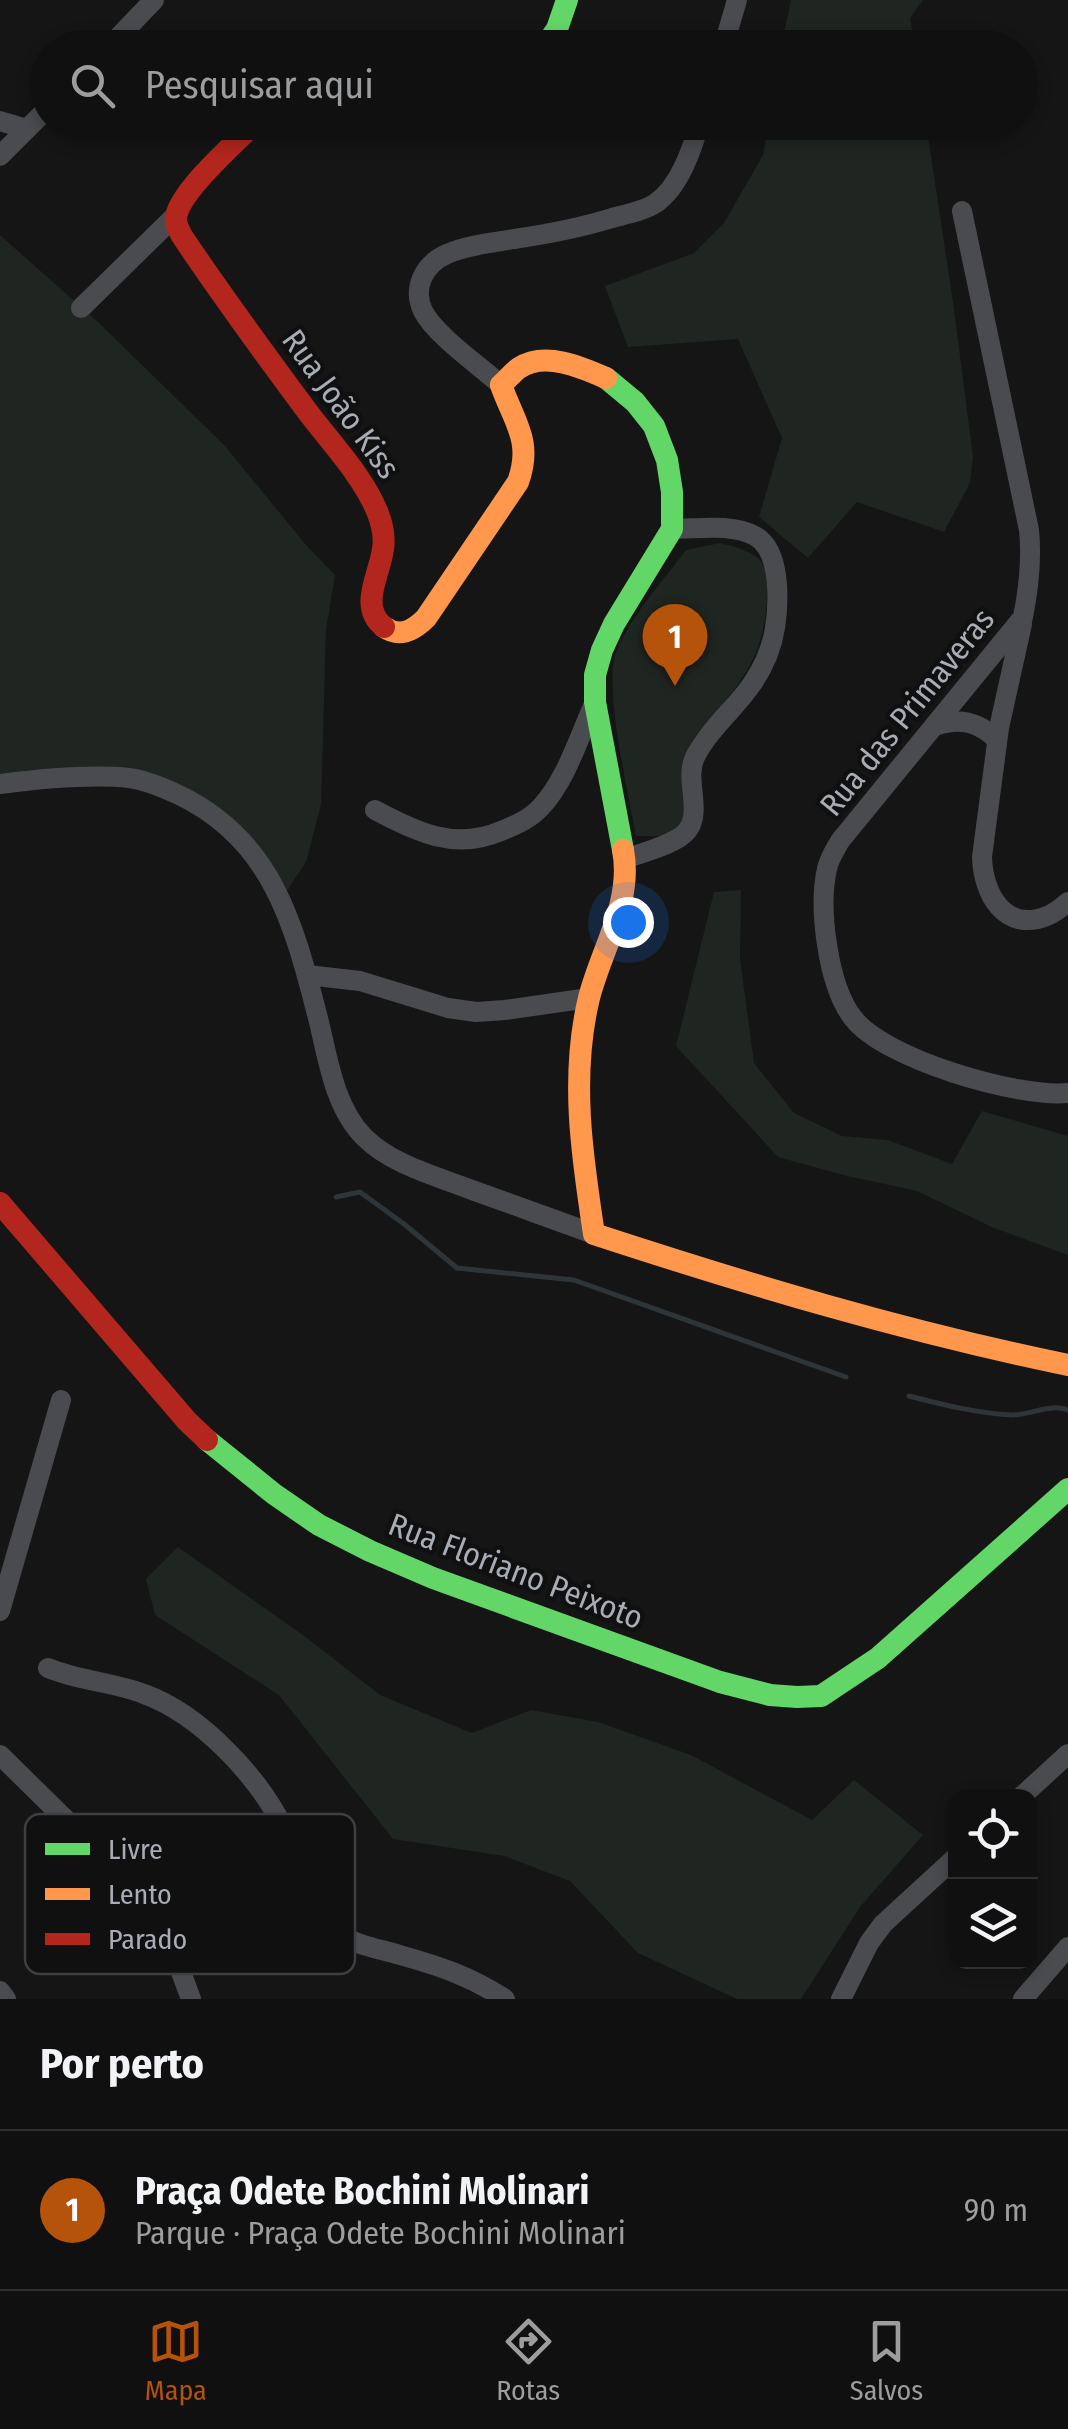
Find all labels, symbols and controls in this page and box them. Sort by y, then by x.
search box [30,30,1038,140]
icon: search [65,58,120,113]
text: Pesquisar aqui [145,62,374,108]
street label: Rua João Kiss [274,322,408,486]
street label: Rua das Primaveras [812,601,1002,823]
pin: 1 [642,604,708,686]
your location [603,897,654,948]
street label: Rua Floriano Peixoto [383,1505,649,1637]
map controls [948,1789,1038,1969]
button: locate [948,1789,1038,1879]
legend [25,1814,355,1974]
text: Livre [108,1833,163,1866]
text: Lento [108,1878,172,1911]
button: layers [948,1879,1038,1969]
text: Parado [108,1923,187,1956]
text: Por perto [40,2039,204,2089]
text: Praça Odete Bochini Molinari [135,2168,589,2214]
text: 1 [66,2191,79,2229]
text: 90 m [964,2191,1028,2229]
text: Parque · Praça Odete Bochini Molinari [135,2214,626,2252]
tab: Mapa [145,2314,207,2407]
tab: Rotas [496,2314,560,2407]
tab: Salvos [850,2314,923,2407]

